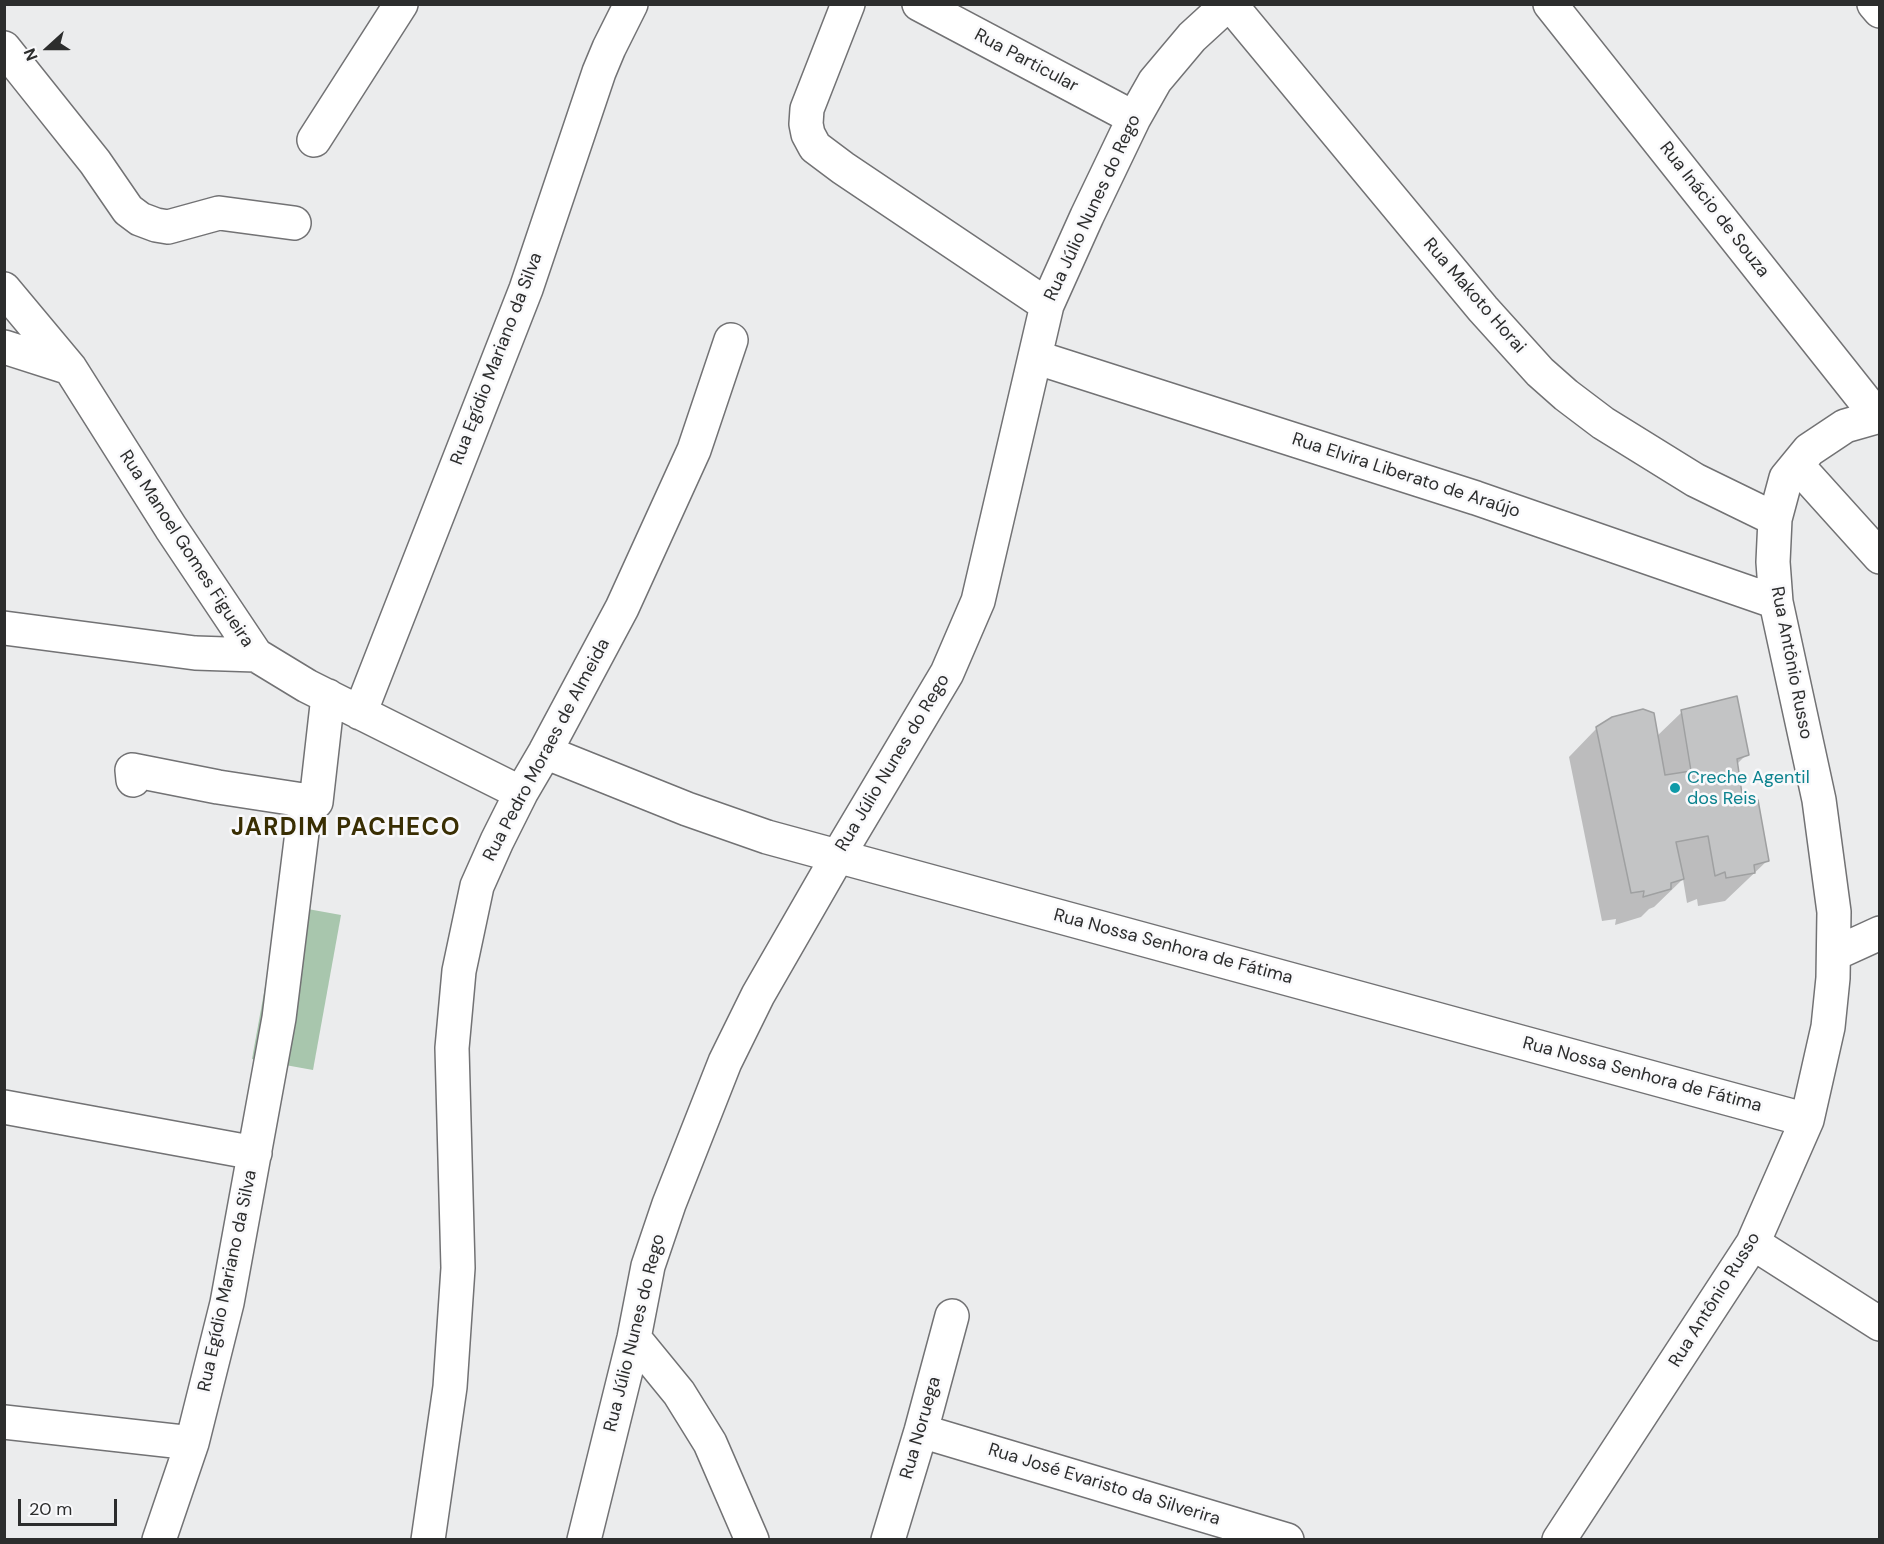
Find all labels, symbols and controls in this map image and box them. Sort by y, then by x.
north arrow [18,18,78,78]
street label: Rua Particular [970,25,1082,97]
text: N [19,45,43,64]
street label: Rua Júlio Nunes do Rego [1040,111,1146,305]
street label: Rua Inácio de Souza [1654,138,1774,282]
street label: Rua Makoto Horai [1418,234,1530,358]
street label: Rua Egídio Mariano da Silva [446,250,548,468]
street label: Rua Elvira Liberato de Araújo [1289,429,1523,523]
street label: Rua Manoel Gomes Figueira [114,447,258,651]
street label: Rua Antônio Russo [1766,585,1816,741]
street label: Rua Pedro Moraes de Almeida [479,635,615,865]
street label: Rua Júlio Nunes do Rego [831,670,955,856]
place label: Creche Agentil dos Reis [1687,767,1810,810]
marker: Creche Agentil dos Reis [1668,781,1682,795]
district label: JARDIM PACHECO [231,815,461,843]
street label: Rua Nossa Senhora de Fátima [1051,905,1295,989]
street label: Rua Nossa Senhora de Fátima [1520,1033,1764,1117]
street label: Rua Egídio Mariano da Silva [194,1168,262,1394]
street label: Rua Antônio Russo [1665,1228,1765,1372]
street label: Rua Júlio Nunes do Rego [600,1232,670,1434]
street label: Rua Noruega [896,1374,946,1482]
street label: Rua José Evaristo da Silverira [985,1439,1223,1531]
scale bar [21,1487,120,1525]
text: 20 m [29,1497,72,1521]

